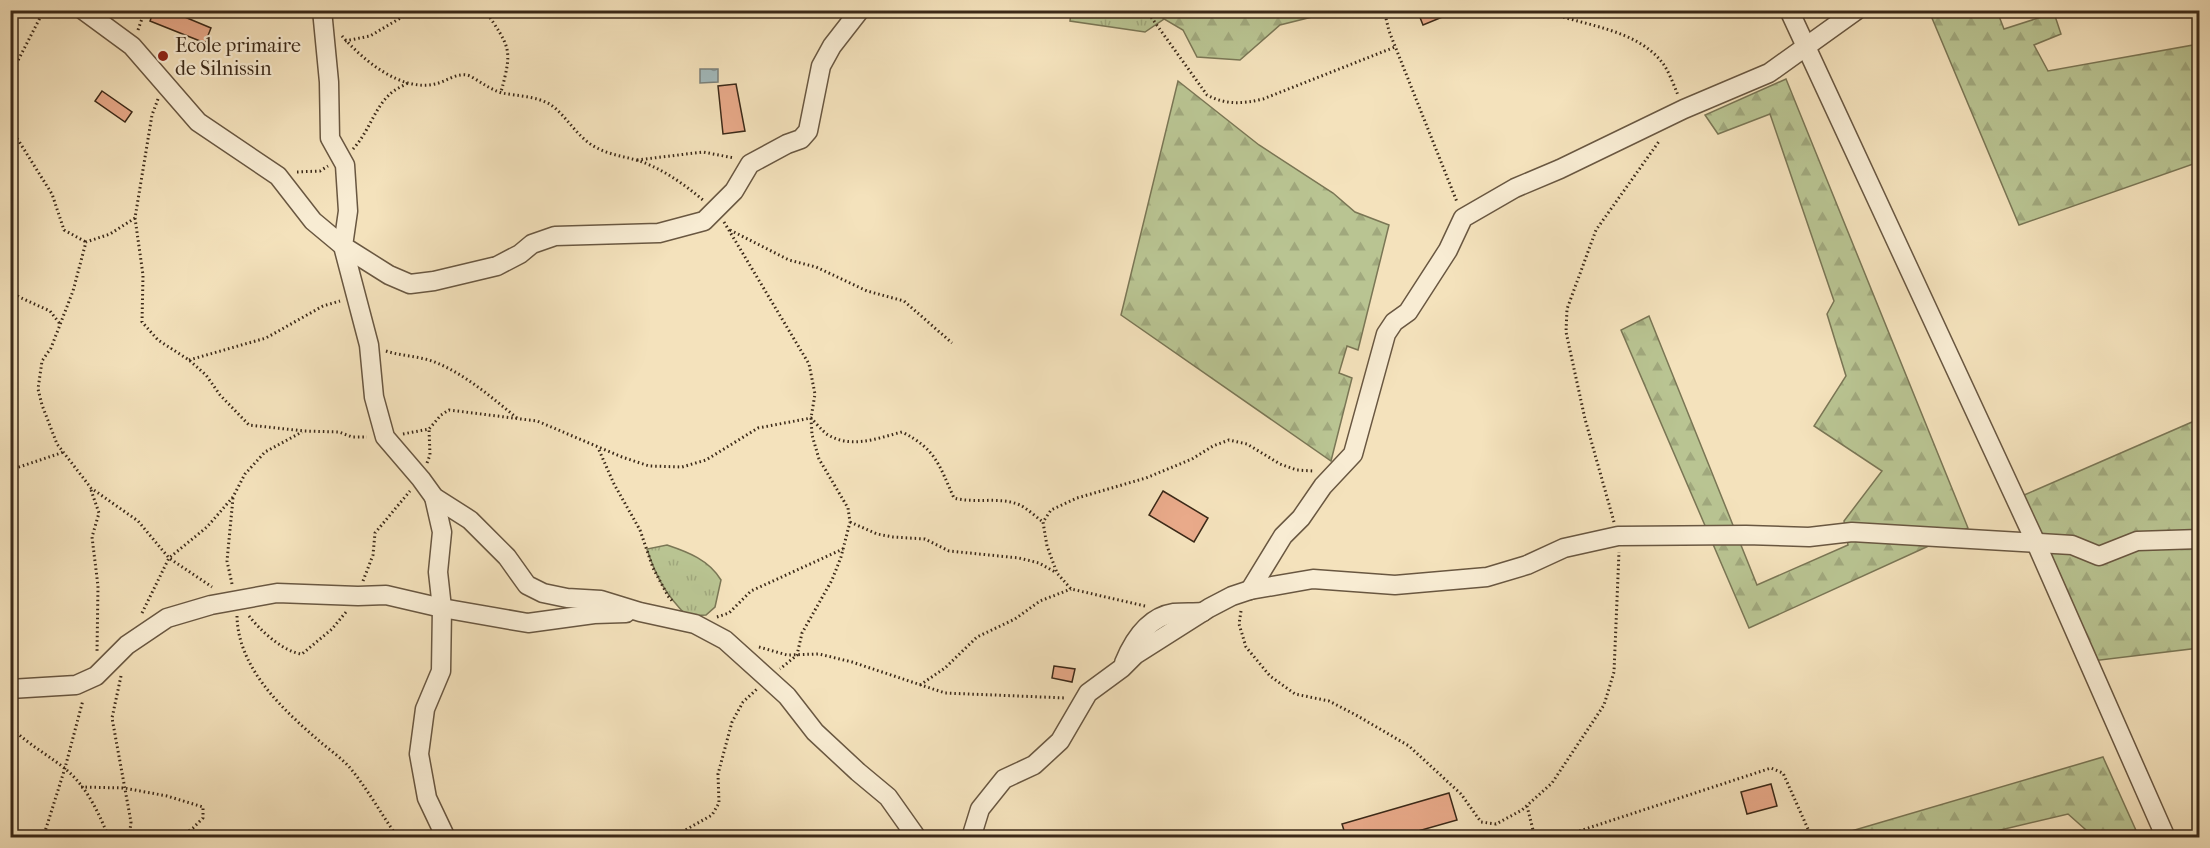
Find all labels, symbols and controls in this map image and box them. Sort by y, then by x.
place label: Ecole primaire de Silnissin [175,34,301,80]
marker: Ecole primaire de Silnissin [156,49,170,63]

